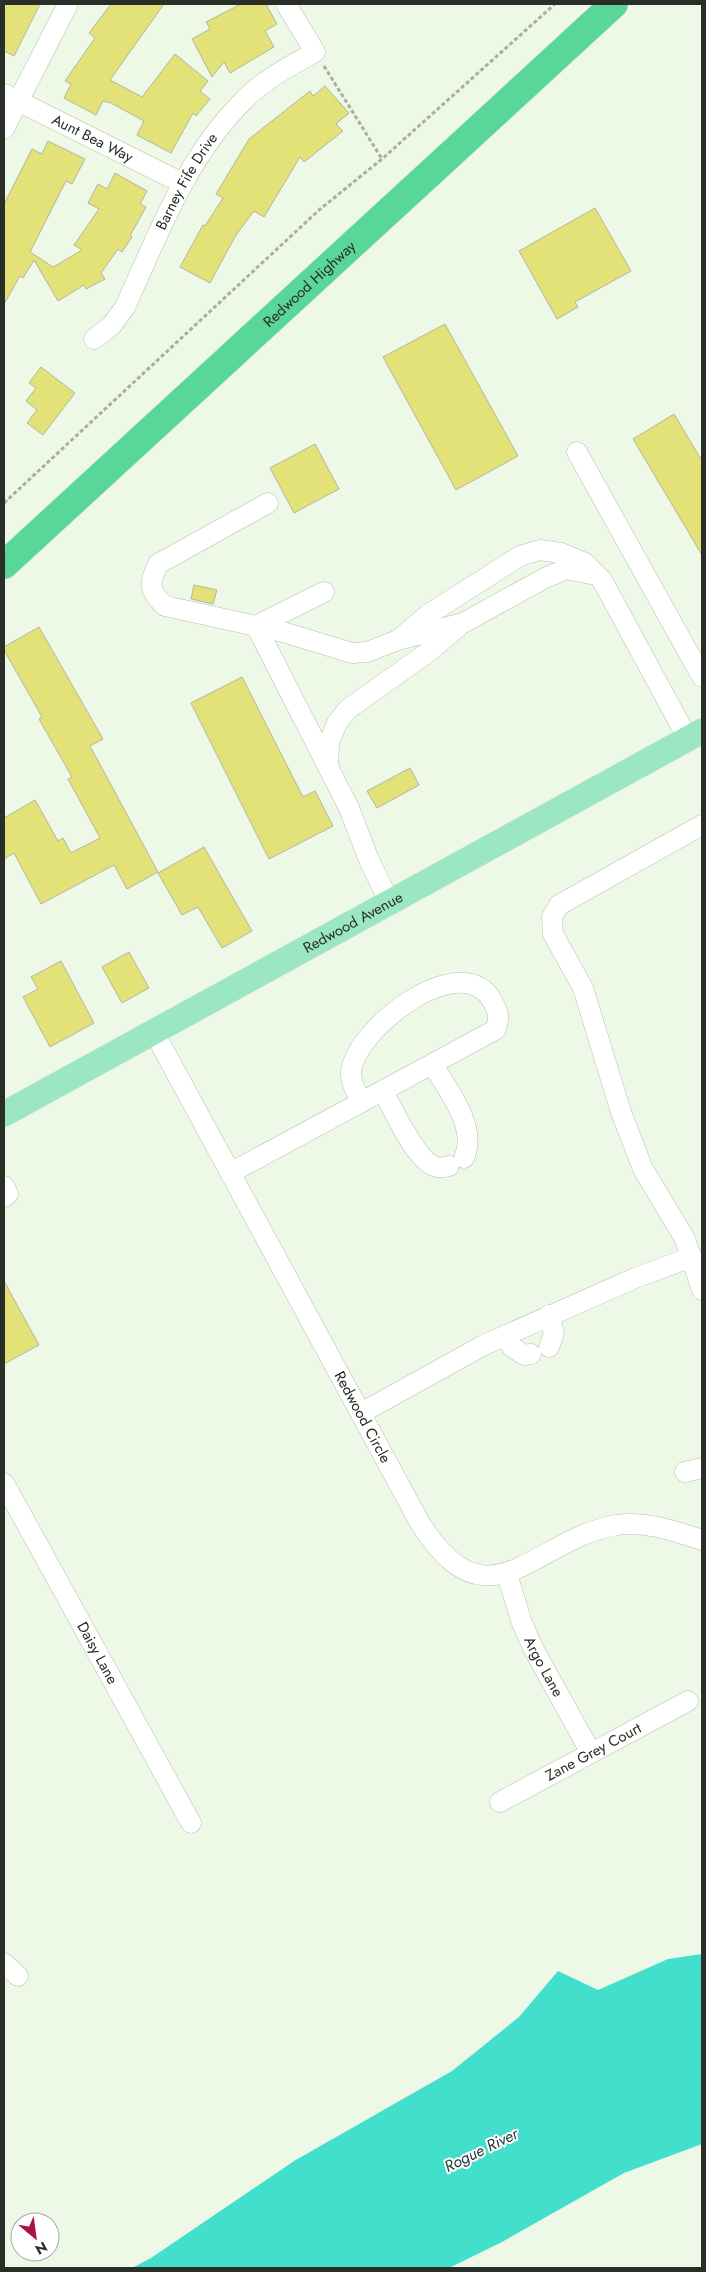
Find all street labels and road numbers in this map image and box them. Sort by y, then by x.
street label: Aunt Bea Way [48,109,137,168]
street label: Barney Fife Drive [150,128,223,234]
street label: Redwood Highway [258,235,361,332]
street label: Redwood Avenue [299,886,407,959]
street label: Redwood Circle [329,1367,397,1467]
street label: Daisy Lane [71,1618,124,1688]
street label: Argo Lane [518,1633,569,1701]
street label: Zane Grey Court [542,1717,646,1787]

